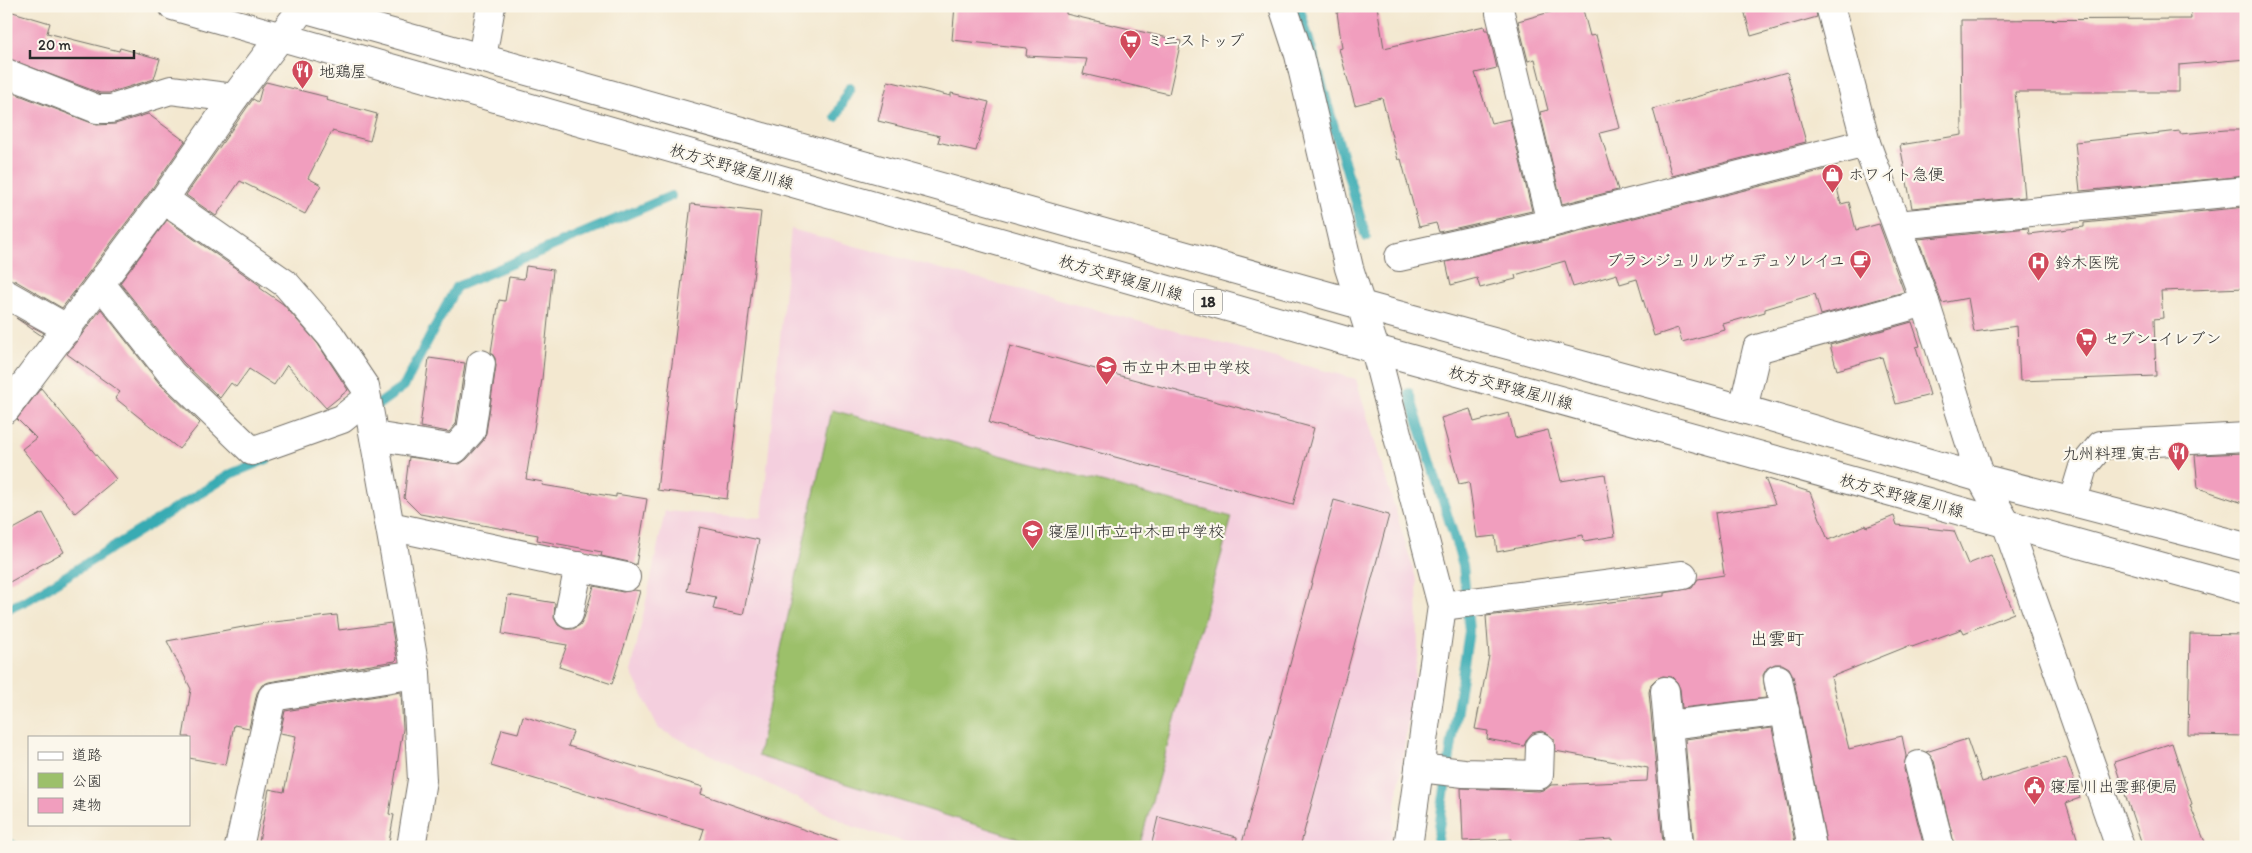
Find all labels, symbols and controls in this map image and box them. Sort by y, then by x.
scale bar [30,28,134,60]
supermarket icon: ミニストップ [1119,28,1143,59]
place label: ミニストップ [1147,31,1245,50]
text: 20 m [38,36,72,54]
restaurant icon: 地鶏屋 [291,59,315,90]
place label: 地鶏屋 [319,62,367,81]
street label: 枚方交野寝屋川線 [668,140,796,193]
shop icon: ホワイト急便 [1820,162,1844,193]
place label: ホワイト急便 [1848,165,1944,184]
cafe icon: ブランジュリルヴェデュソレイユ [1849,248,1873,279]
hospital icon: 鈴木医院 [2027,250,2051,281]
street label: 枚方交野寝屋川線 [1057,251,1185,304]
place label: ブランジュリルヴェデュソレイユ [1606,251,1845,270]
place label: 鈴木医院 [2055,253,2119,272]
road number: 18 [1194,290,1222,314]
supermarket icon: セブン-イレブン [2075,326,2099,357]
place label: セブン-イレブン [2103,329,2221,348]
school or university icon: 市立中木田中学校 [1094,355,1118,386]
place label: 市立中木田中学校 [1122,358,1250,377]
street label: 枚方交野寝屋川線 [1447,362,1575,413]
restaurant icon: 九州料理 寅吉 [2166,441,2190,472]
place label: 九州料理 寅吉 [2062,444,2162,463]
street label: 枚方交野寝屋川線 [1838,470,1966,521]
school or university icon: 寝屋川市立中木田中学校 [1020,519,1044,550]
place label: 寝屋川市立中木田中学校 [1048,522,1224,541]
district label: 出雲町 [1750,628,1804,650]
legend [28,736,190,826]
text: 道路 [72,746,102,764]
text: 公園 [72,772,102,790]
public building icon: 寝屋川出雲郵便局 [2022,774,2046,805]
place label: 寝屋川出雲郵便局 [2050,777,2178,796]
text: 建物 [72,796,102,814]

